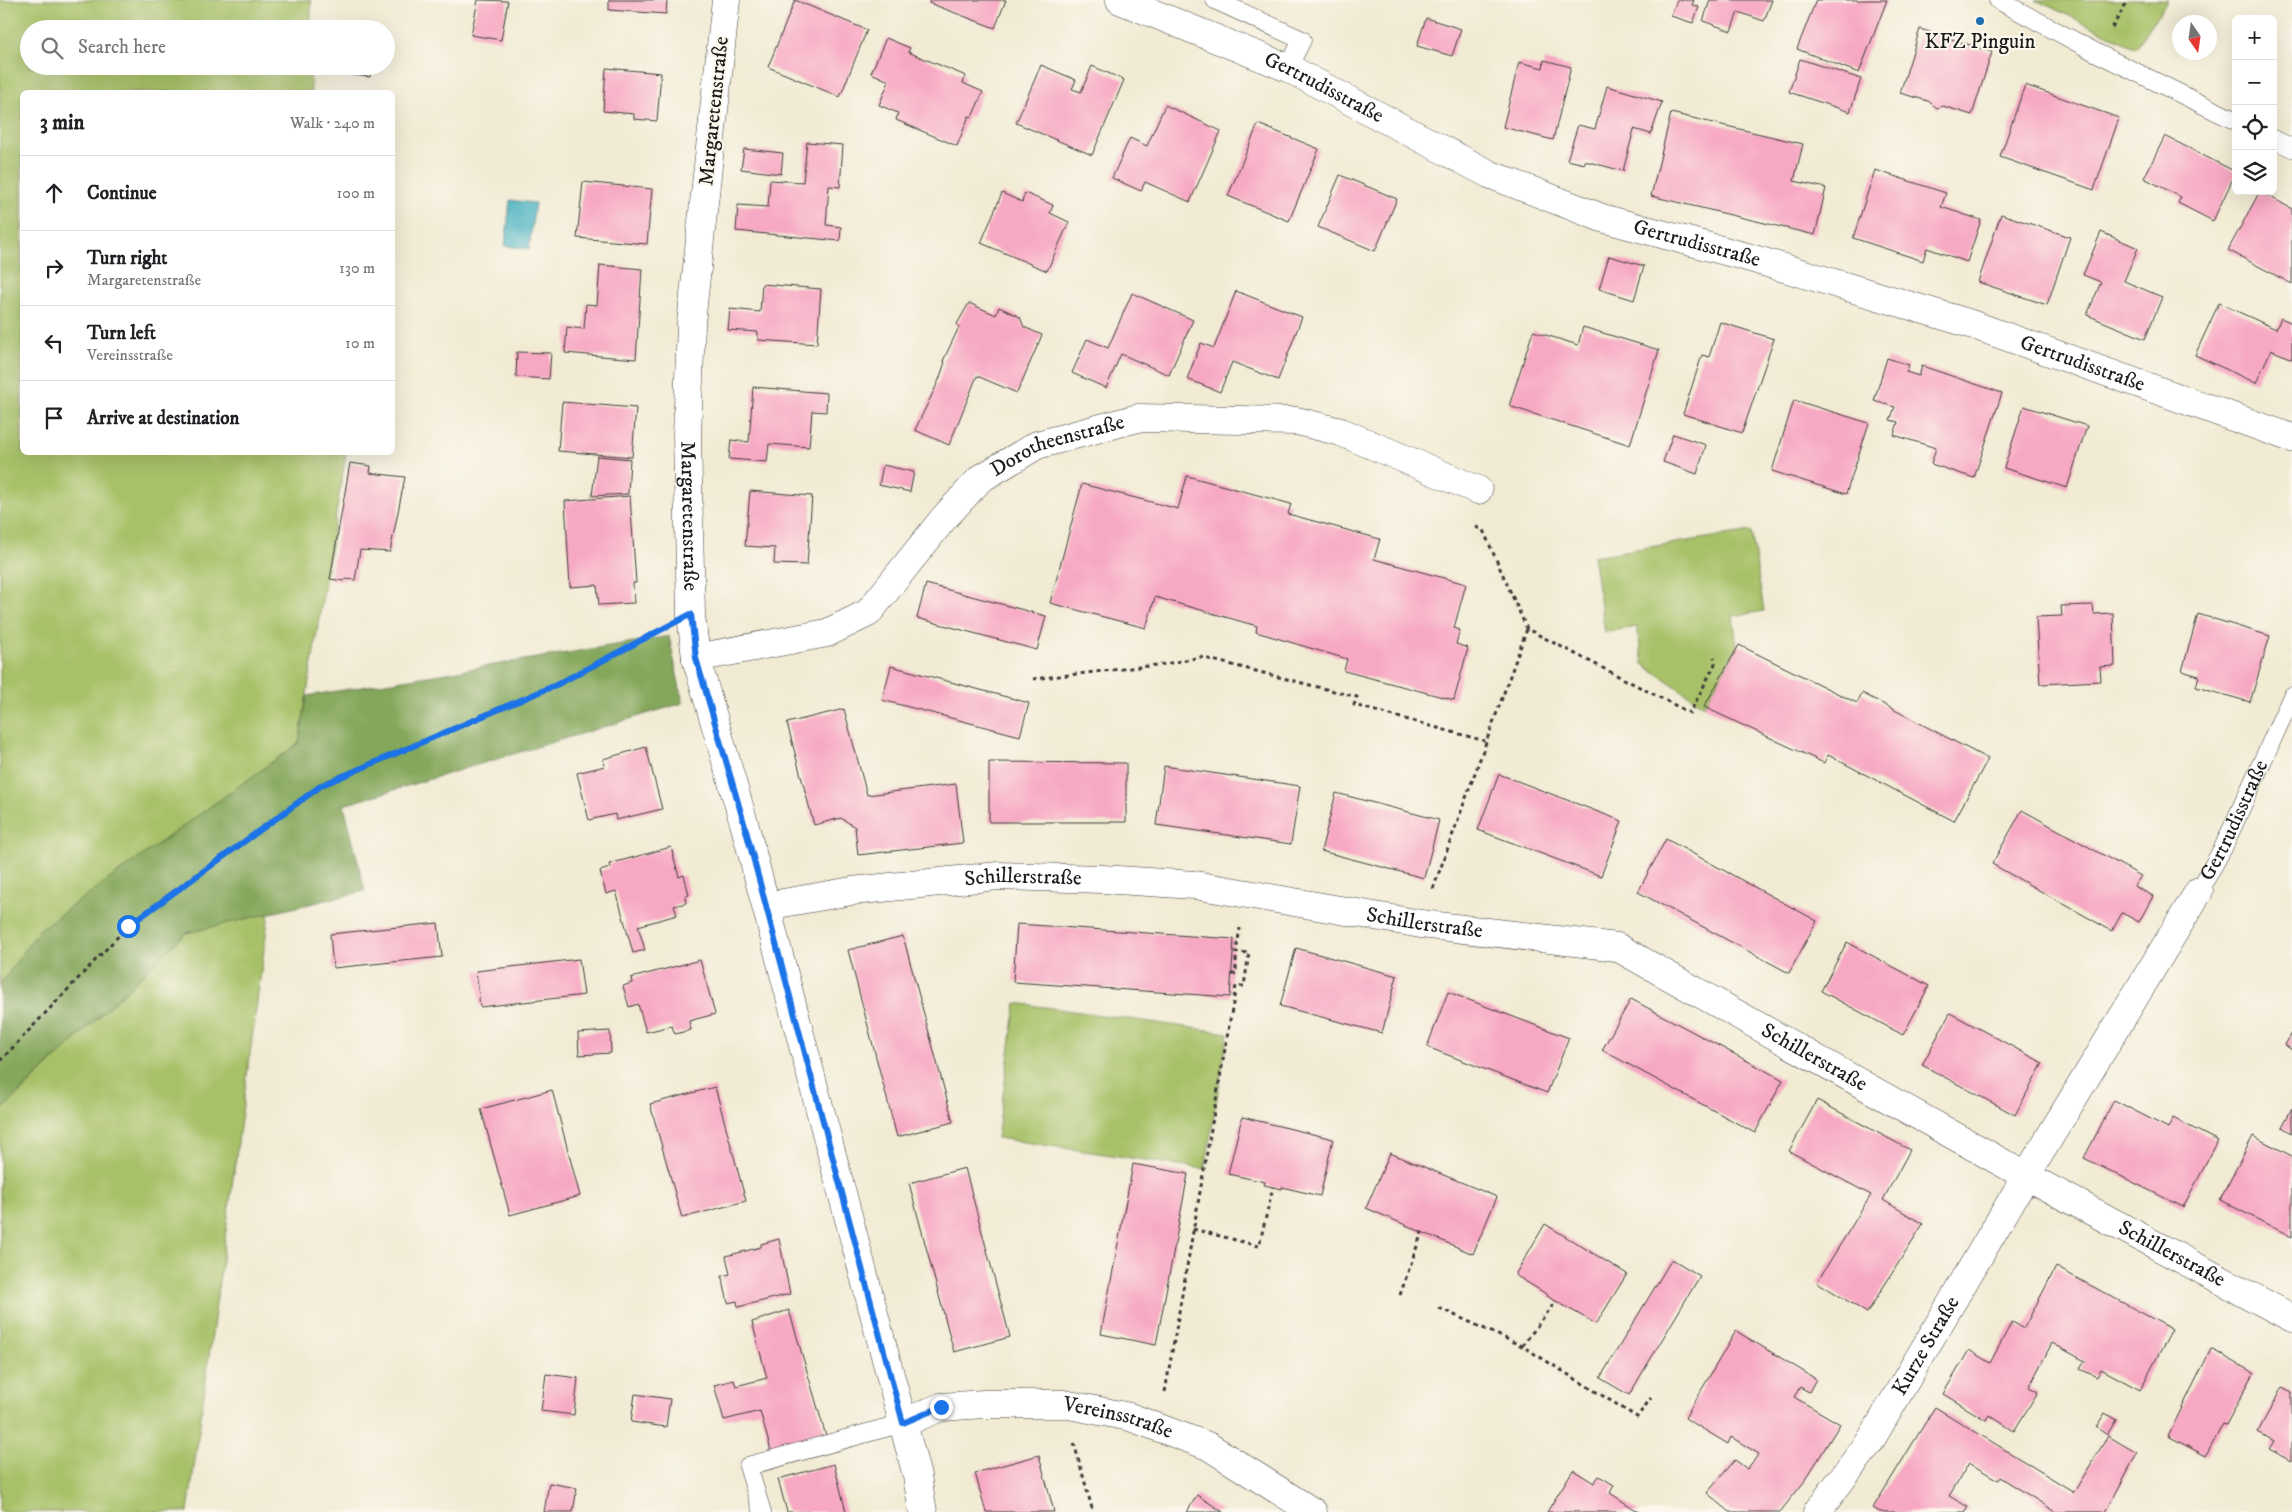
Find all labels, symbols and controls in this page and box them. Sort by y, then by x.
marker: KFZ Pinguin [1974,15,1986,27]
north arrow [2172,15,2217,60]
map controls [2232,15,2277,195]
button: + [2232,15,2277,60]
search box [20,20,395,75]
place label: KFZ Pinguin [1925,29,2035,55]
icon: search [38,34,66,62]
street label: Margaretenstraße [693,35,735,187]
text: Search here [78,36,166,59]
street label: Gertrudisstraße [1260,47,1388,129]
button: − [2232,60,2277,105]
button: locate [2232,105,2277,150]
text: 3 min [40,110,85,136]
text: Walk · 240 m [290,113,375,133]
button: layers [2232,150,2277,195]
icon: ahead [40,179,68,207]
text: Continue [87,182,157,205]
text: 100 m [337,183,375,203]
street label: Gertrudisstraße [1630,214,1764,273]
text: Turn right [87,247,167,270]
icon: right [40,254,68,282]
text: 130 m [339,258,375,278]
text: Margaretenstraße [87,270,201,290]
text: Turn left [87,322,156,345]
icon: left [40,329,68,357]
street label: Gertrudisstraße [2016,330,2149,398]
text: 10 m [345,333,375,353]
text: Vereinsstraße [87,345,173,365]
icon: arrive [40,404,68,432]
text: Arrive at destination [87,407,239,430]
street label: Dorotheenstraße [986,409,1127,483]
street label: Margaretenstraße [674,441,703,592]
street label: Gertrudisstraße [2194,756,2274,885]
street label: Schillerstraße [963,863,1082,892]
street label: Schillerstraße [1364,902,1484,944]
route start [117,915,140,938]
street label: Schillerstraße [1757,1017,1872,1098]
street label: Schillerstraße [2114,1215,2230,1293]
street label: Kurze Straße [1887,1291,1966,1400]
street label: Vereinsstraße [1060,1391,1177,1445]
route end [930,1396,953,1419]

